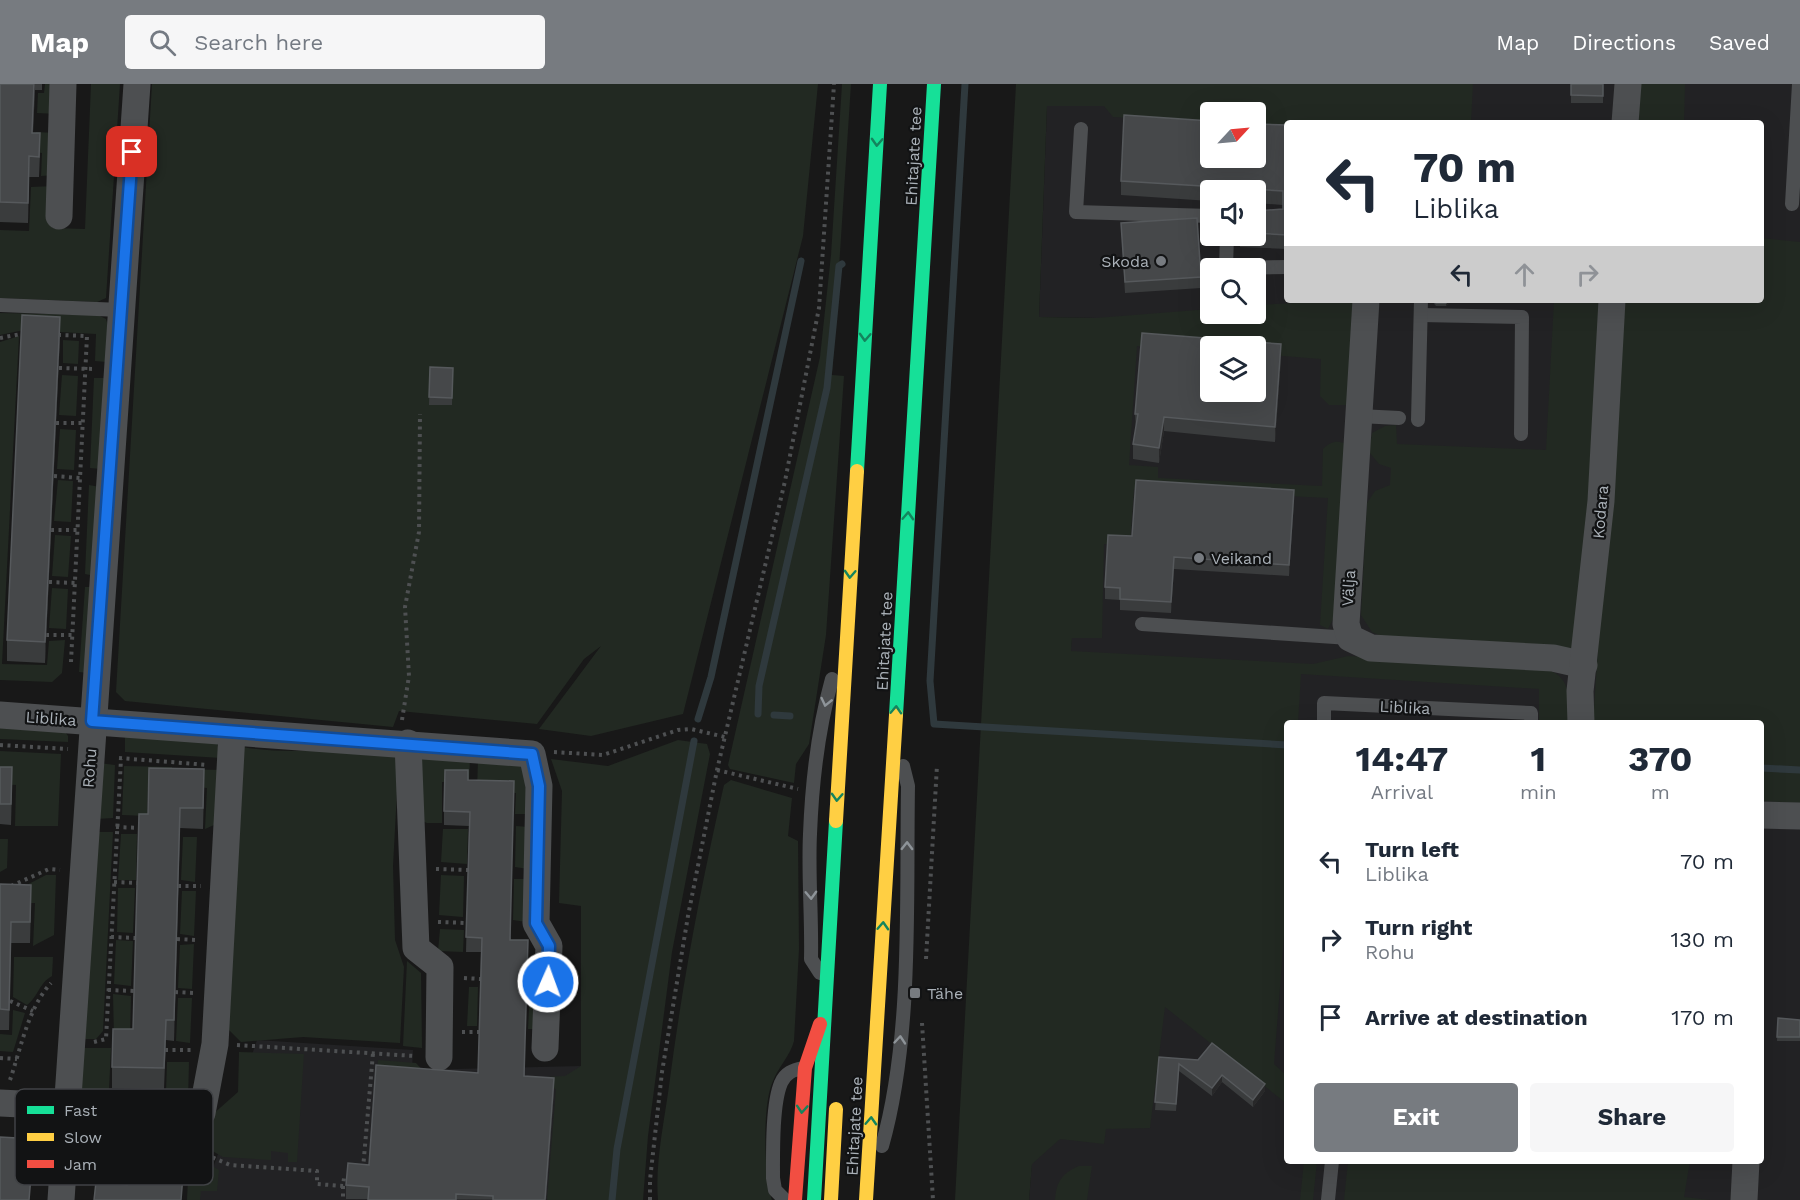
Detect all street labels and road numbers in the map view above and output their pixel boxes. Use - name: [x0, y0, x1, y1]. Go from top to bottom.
- street label: Ehitajate tee: [901, 106, 926, 206]
- street label: Kodara: [1589, 484, 1612, 540]
- street label: Välja: [1338, 569, 1359, 607]
- street label: Ehitajate tee: [872, 591, 897, 691]
- street label: Liblika: [1379, 697, 1431, 718]
- street label: Liblika: [25, 707, 77, 730]
- street label: Rohu: [79, 748, 100, 789]
- street label: Ehitajate tee: [842, 1076, 867, 1176]

